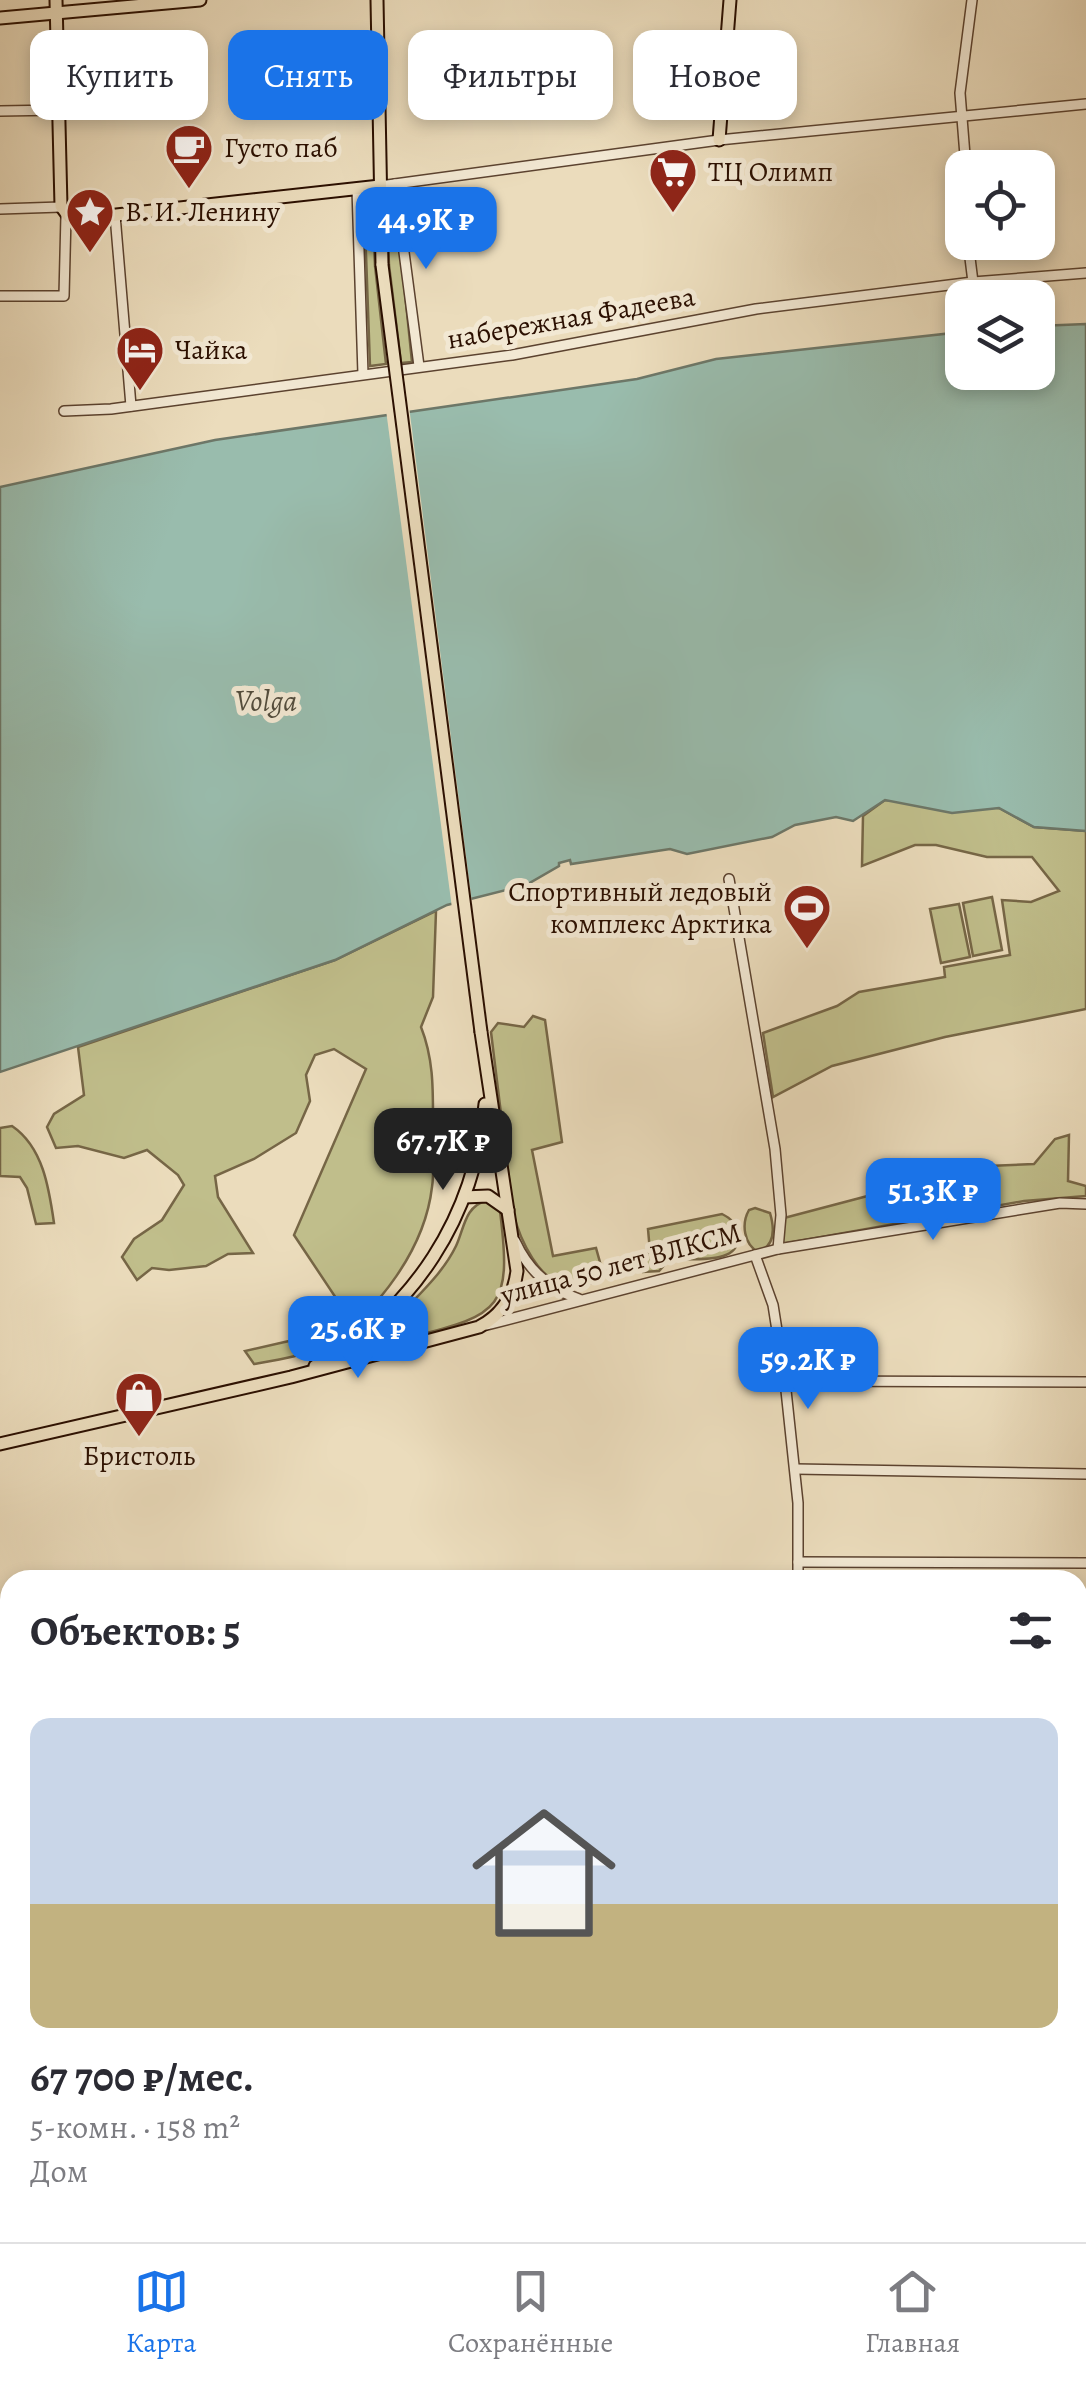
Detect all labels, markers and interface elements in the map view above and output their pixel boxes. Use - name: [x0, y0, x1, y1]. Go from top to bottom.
- chip: Купить: [30, 30, 208, 120]
- chip: Снять: [228, 30, 388, 120]
- chip: Фильтры: [408, 30, 613, 120]
- chip: Новое: [633, 30, 797, 120]
- cafe icon: Густо паб: [163, 122, 215, 190]
- place label: Густо паб: [224, 129, 338, 167]
- supermarket icon: ТЦ Олимп: [647, 146, 699, 214]
- map controls: [945, 150, 1055, 390]
- button: locate: [945, 150, 1055, 260]
- place label: ТЦ Олимп: [708, 153, 833, 191]
- place icon: В. И. Ленину: [64, 186, 116, 254]
- pin: 44.9K ₽: [334, 187, 518, 272]
- place label: В. И. Ленину: [125, 193, 280, 231]
- text: 44.9K ₽: [378, 197, 474, 241]
- street label: набережная Фадеева: [444, 277, 698, 359]
- button: layers: [945, 280, 1055, 390]
- hotel icon: Чайка: [114, 324, 166, 392]
- place label: Чайка: [175, 331, 247, 369]
- water label: Volga: [235, 681, 297, 721]
- place label: Спортивный ледовый комплекс Арктика: [508, 873, 772, 943]
- sports icon: Спортивный ледовый комплекс Арктика: [781, 882, 833, 950]
- pin: 67.7K ₽: [351, 1108, 535, 1193]
- text: 67.7K ₽: [396, 1118, 490, 1162]
- pin: 51.3K ₽: [841, 1158, 1025, 1243]
- text: 51.3K ₽: [888, 1168, 978, 1212]
- street label: улица 50 лет ВЛКСМ: [495, 1214, 746, 1315]
- pin: 25.6K ₽: [266, 1296, 450, 1381]
- text: 25.6K ₽: [310, 1306, 406, 1350]
- pin: 59.2K ₽: [716, 1327, 900, 1412]
- text: 59.2K ₽: [760, 1337, 856, 1381]
- shop icon: Бристоль: [113, 1370, 165, 1438]
- place label: Бристоль: [83, 1437, 195, 1475]
- text: Объектов: 5: [30, 1602, 241, 1659]
- icon: filters: [1003, 1603, 1058, 1658]
- icon: home: [454, 1783, 634, 1963]
- text: 67 700 ₽/мес.: [30, 2048, 254, 2105]
- text: 5-комн. · 158 m²: [30, 2105, 240, 2149]
- text: Дом: [30, 2149, 88, 2193]
- tab: Карта: [126, 2264, 196, 2362]
- tab: Сохранённые: [448, 2264, 613, 2362]
- tab: Главная: [865, 2264, 960, 2362]

